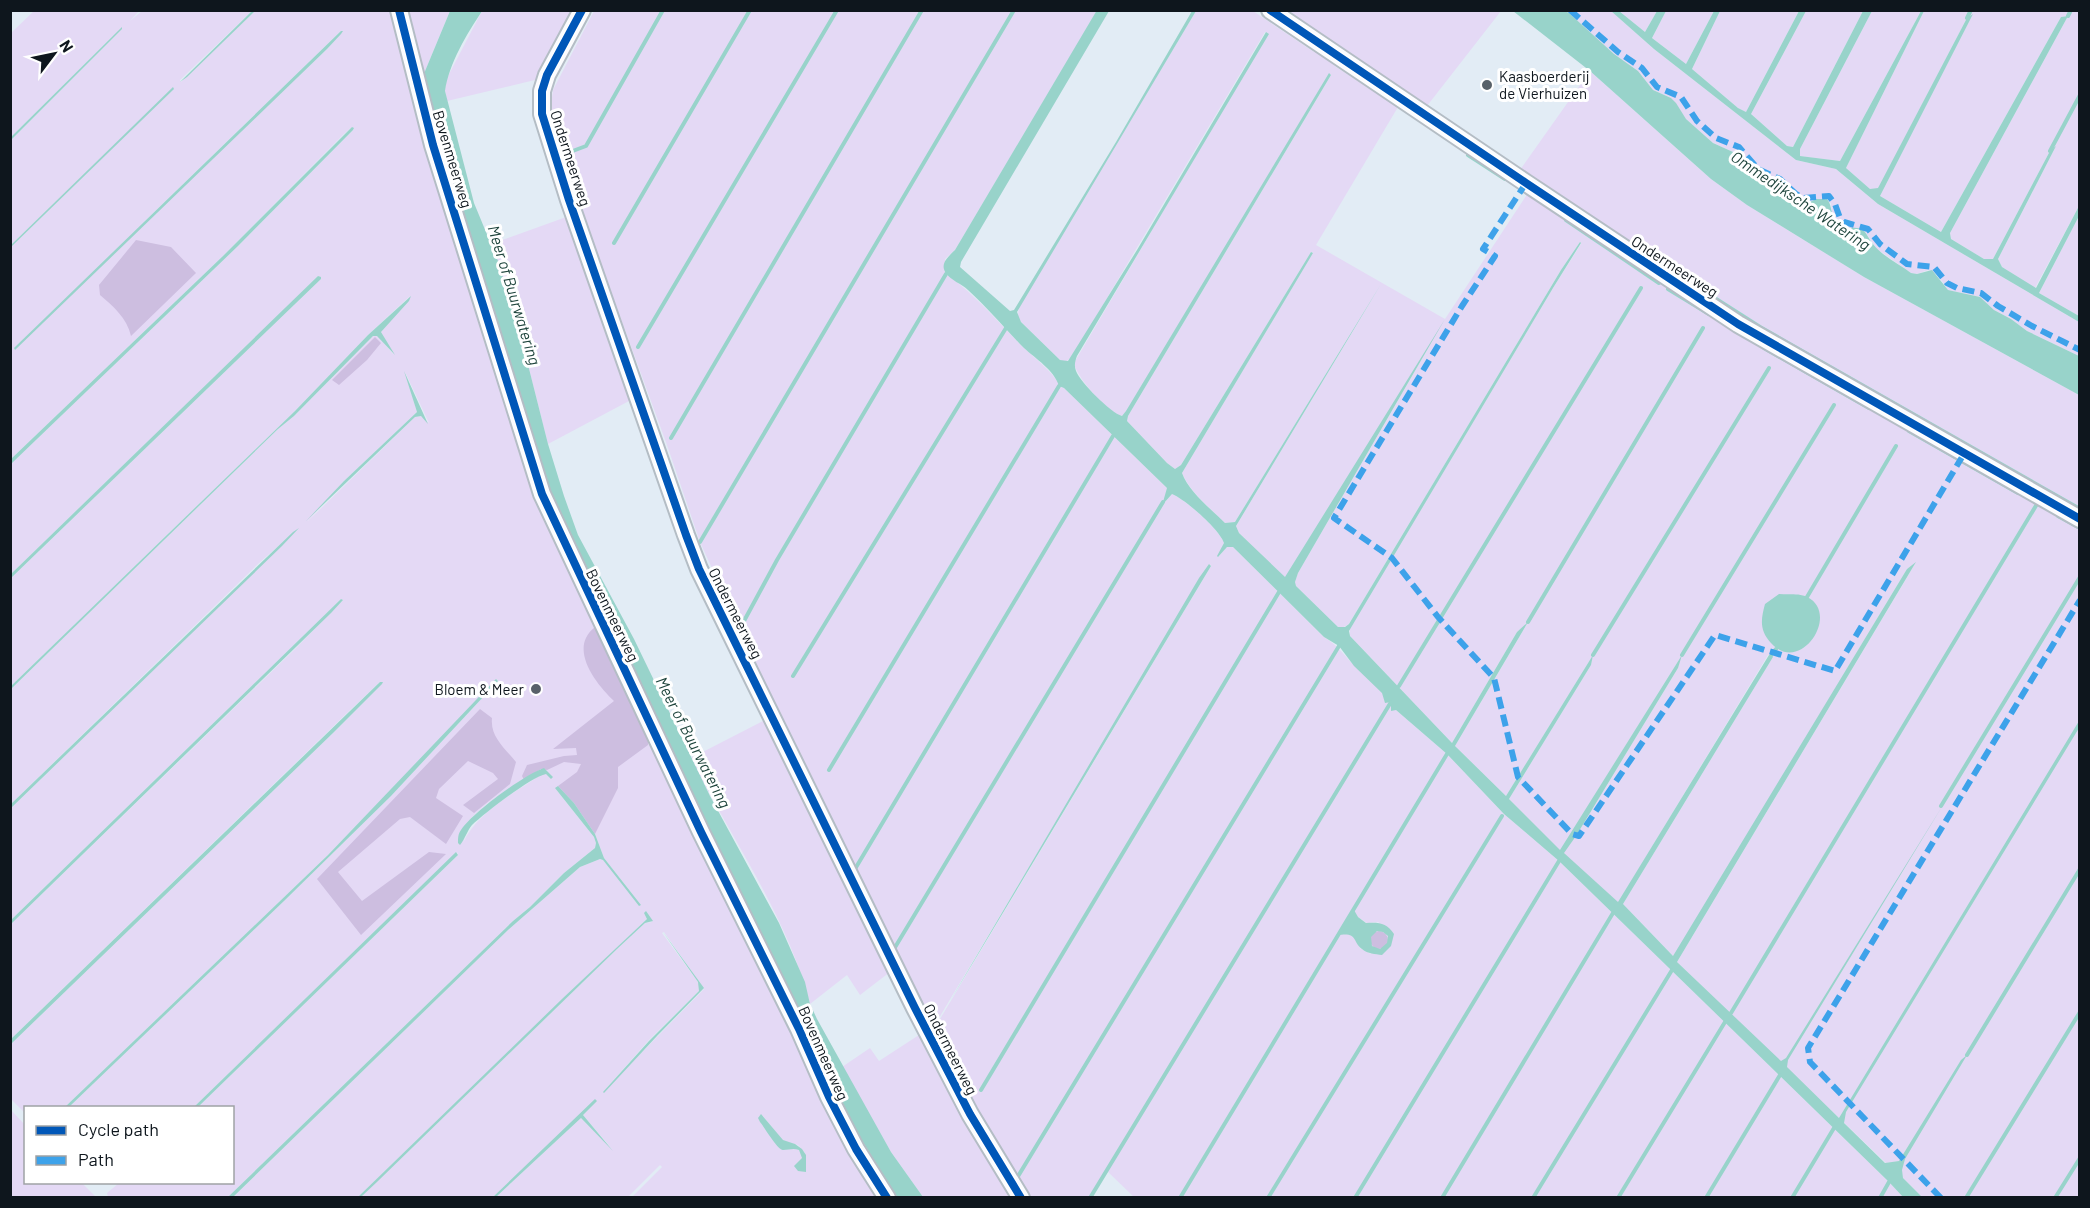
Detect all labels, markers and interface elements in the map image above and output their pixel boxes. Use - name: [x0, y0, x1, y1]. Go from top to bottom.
- north arrow: [24, 24, 84, 84]
- text: N: [56, 36, 78, 55]
- place label: Kaasboerderij de Vierhuizen: [1499, 67, 1590, 102]
- marker: Kaasboerderij de Vierhuizen: [1480, 78, 1494, 92]
- street label: Bovenmeerweg: [430, 108, 476, 210]
- street label: Ondermeerweg: [547, 108, 595, 208]
- water label: Ommedijksche Watering: [1728, 146, 1874, 254]
- water label: Meer of Buurwatering: [485, 223, 545, 367]
- street label: Ondermeerweg: [1628, 231, 1722, 301]
- street label: Ondermeerweg: [705, 564, 767, 662]
- street label: Bovenmeerweg: [583, 566, 643, 664]
- water label: Meer of Buurwatering: [653, 673, 735, 811]
- place label: Bloem & Meer: [435, 680, 525, 698]
- marker: Bloem & Meer: [529, 682, 543, 696]
- street label: Ondermeerweg: [920, 1000, 982, 1098]
- street label: Bovenmeerweg: [795, 1003, 853, 1103]
- legend: [24, 1106, 234, 1184]
- text: Cycle path: [78, 1118, 159, 1140]
- text: Path: [78, 1148, 114, 1170]

